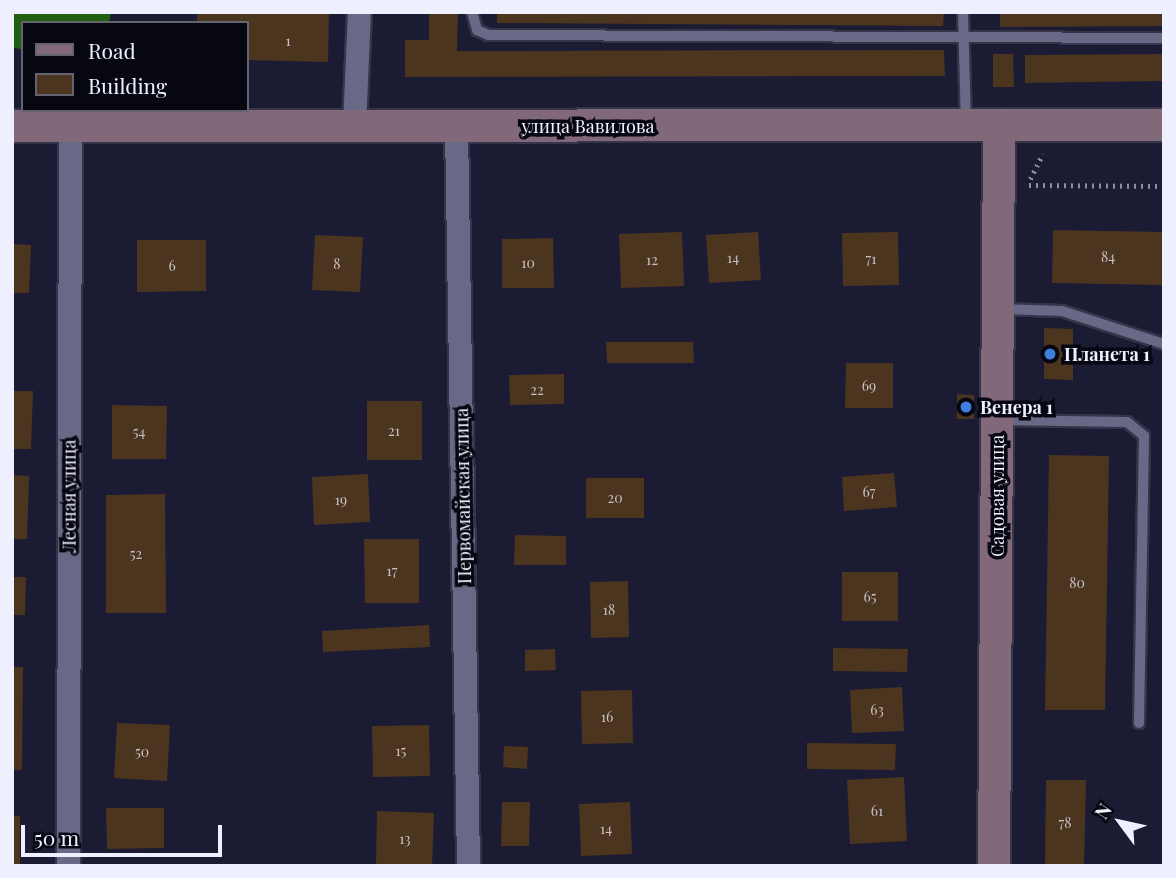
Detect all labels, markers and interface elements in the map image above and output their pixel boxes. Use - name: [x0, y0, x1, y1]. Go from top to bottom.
- legend: [21, 21, 248, 112]
- house number: 1: [285, 33, 291, 49]
- text: Road: [88, 36, 136, 64]
- text: Building: [88, 71, 167, 99]
- street label: улица Вавилова: [521, 115, 655, 137]
- house number: 84: [1101, 249, 1115, 265]
- house number: 14: [727, 250, 739, 266]
- house number: 71: [866, 251, 876, 267]
- house number: 12: [646, 252, 658, 268]
- house number: 10: [521, 255, 535, 271]
- house number: 8: [333, 256, 341, 272]
- house number: 6: [168, 258, 176, 274]
- place label: Планета 1: [1064, 343, 1150, 365]
- marker: Планета 1: [1042, 346, 1058, 362]
- house number: 69: [862, 378, 876, 394]
- house number: 22: [530, 382, 544, 398]
- place label: Венера 1: [980, 396, 1053, 418]
- marker: Венера 1: [958, 399, 974, 415]
- street label: Первомайская улица: [451, 408, 475, 584]
- house number: 21: [388, 423, 400, 439]
- house number: 54: [133, 424, 145, 440]
- street label: Садовая улица: [986, 435, 1008, 557]
- street label: Лесная улица: [58, 440, 80, 552]
- house number: 67: [863, 484, 875, 500]
- house number: 20: [607, 490, 623, 506]
- house number: 19: [335, 492, 347, 508]
- house number: 52: [130, 546, 142, 562]
- house number: 17: [387, 563, 397, 579]
- house number: 80: [1069, 575, 1085, 591]
- house number: 65: [863, 589, 877, 605]
- house number: 18: [603, 602, 615, 618]
- house number: 63: [870, 702, 884, 718]
- house number: 16: [601, 709, 613, 725]
- house number: 15: [396, 743, 406, 759]
- house number: 50: [135, 744, 149, 760]
- north arrow: [1085, 787, 1155, 857]
- text: N: [1088, 798, 1117, 823]
- house number: 61: [871, 803, 883, 819]
- scale bar: [24, 812, 226, 856]
- house number: 78: [1059, 815, 1071, 831]
- house number: 14: [600, 821, 612, 837]
- text: 50 m: [34, 823, 79, 851]
- house number: 13: [399, 831, 411, 847]

